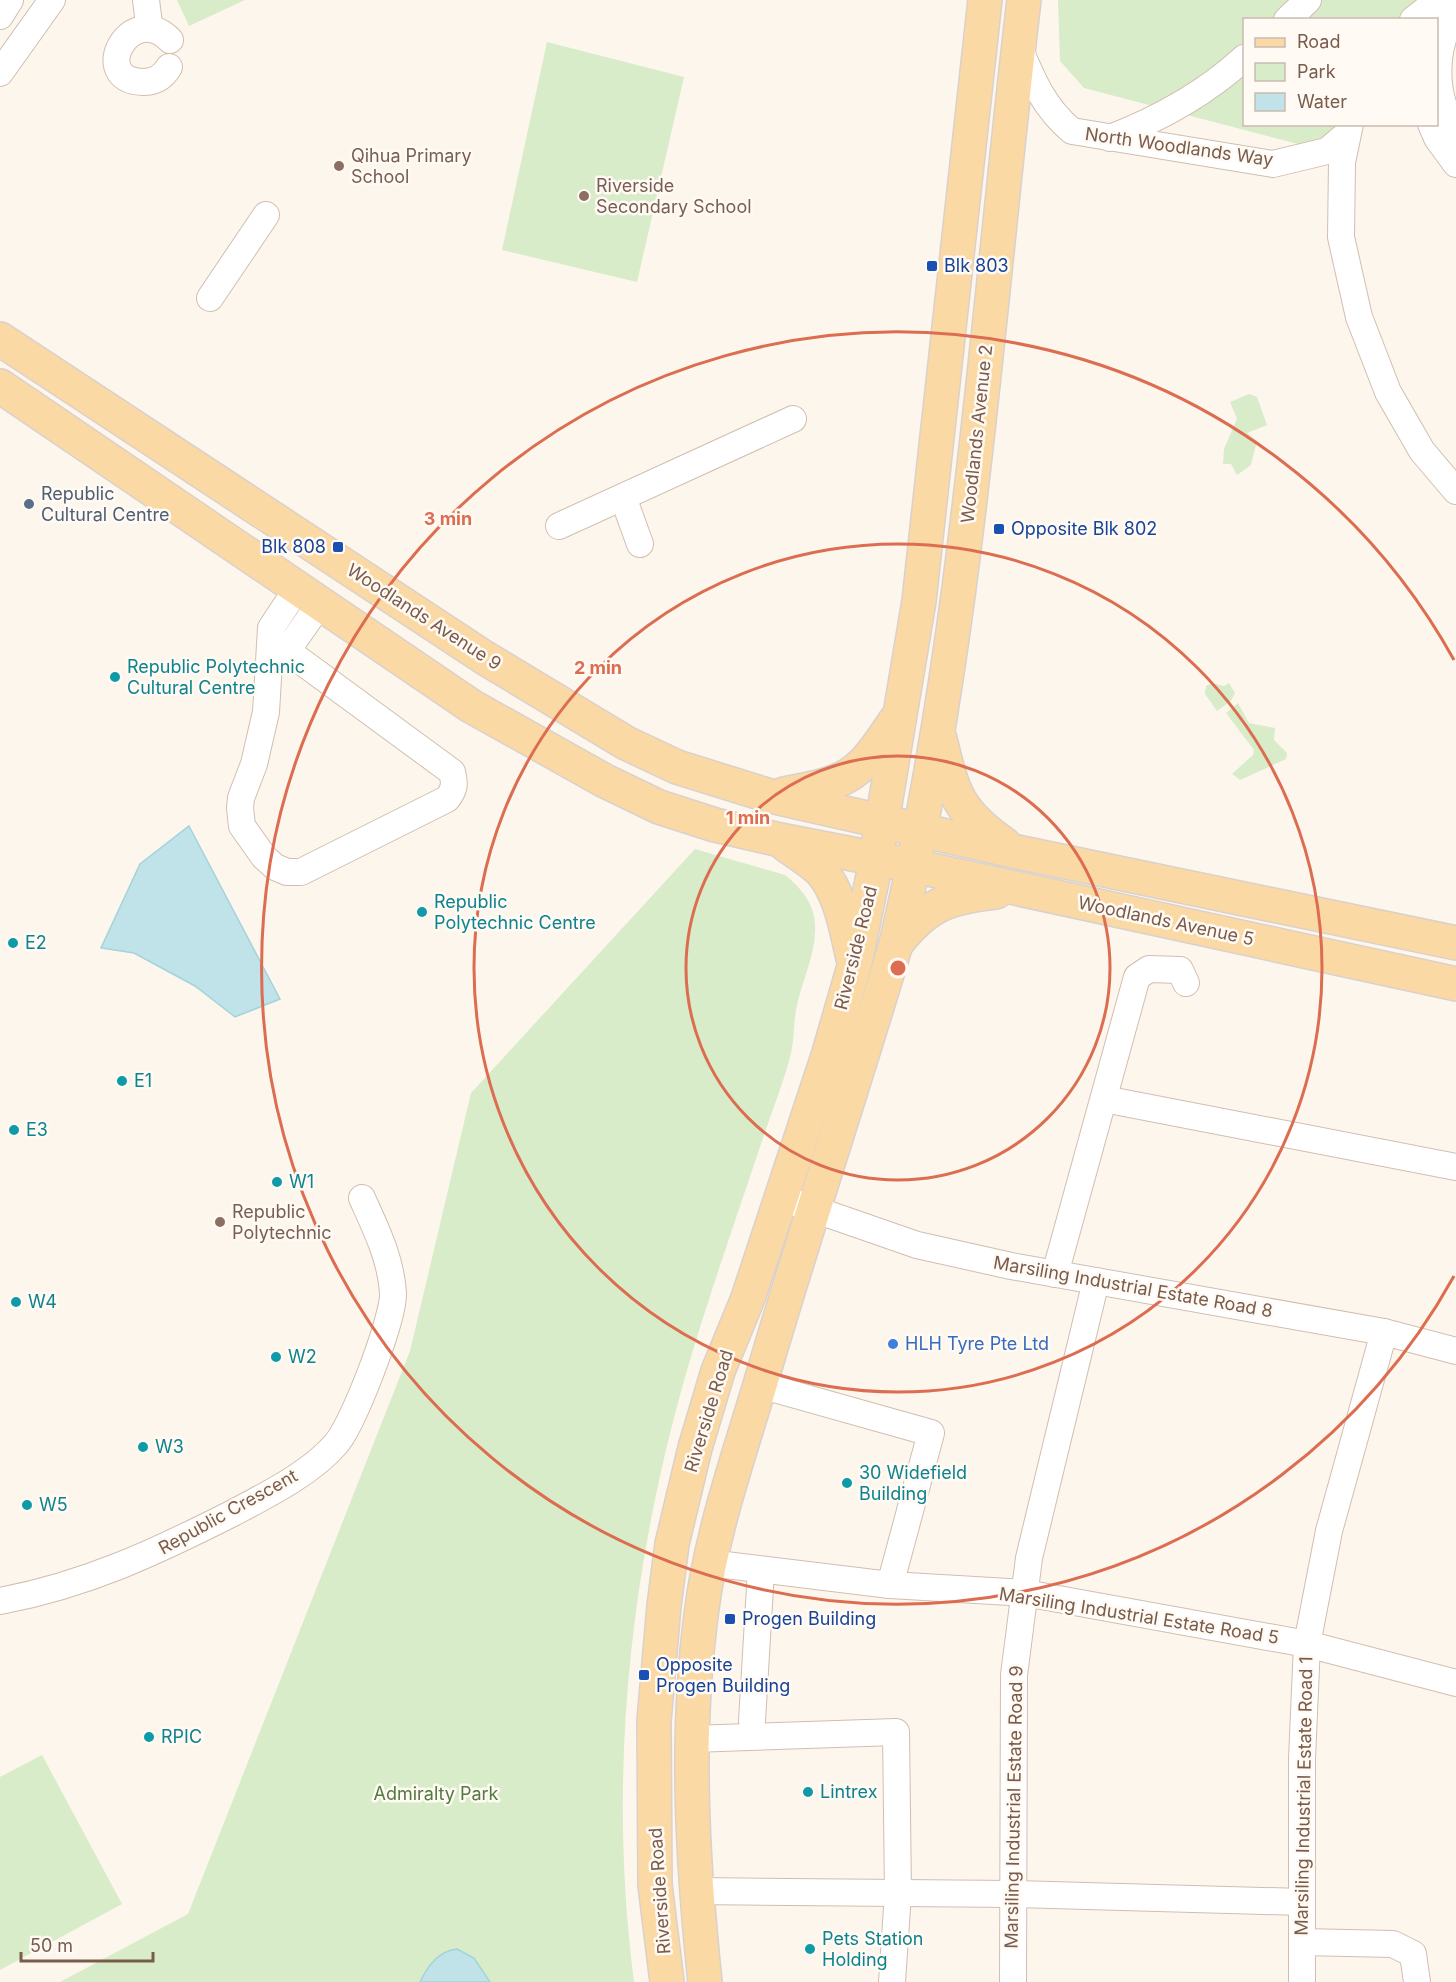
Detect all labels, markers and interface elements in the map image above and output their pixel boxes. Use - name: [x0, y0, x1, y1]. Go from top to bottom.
- legend: [1243, 18, 1438, 126]
- text: Road: [1297, 31, 1340, 52]
- text: Park: [1297, 61, 1336, 82]
- text: Water: [1297, 91, 1347, 112]
- street label: North Woodlands Way: [1084, 123, 1275, 170]
- place label: Qihua Primary School: [351, 145, 472, 187]
- marker: Qihua Primary School: [332, 159, 346, 173]
- place label: Riverside Secondary School: [596, 175, 752, 217]
- marker: Riverside Secondary School: [577, 189, 591, 203]
- place label: Blk 803: [944, 255, 1009, 276]
- marker: Blk 803: [925, 259, 939, 273]
- street label: Woodlands Avenue 2: [957, 344, 996, 524]
- place label: Republic Cultural Centre: [41, 483, 169, 525]
- marker: Republic Cultural Centre: [22, 497, 36, 511]
- text: 3 min: [424, 508, 472, 529]
- place label: Opposite Blk 802: [1011, 518, 1157, 539]
- marker: Opposite Blk 802: [992, 522, 1006, 536]
- place label: Blk 808: [261, 536, 326, 557]
- marker: Blk 808: [331, 540, 345, 554]
- street label: Woodlands Avenue 9: [343, 559, 505, 674]
- place label: Republic Polytechnic Cultural Centre: [127, 656, 305, 698]
- text: 2 min: [574, 657, 622, 678]
- marker: Republic Polytechnic Cultural Centre: [108, 670, 122, 684]
- text: 1 min: [726, 807, 770, 828]
- street label: Riverside Road: [830, 884, 881, 1012]
- place label: Republic Polytechnic Centre: [434, 891, 596, 933]
- street label: Woodlands Avenue 5: [1076, 892, 1256, 949]
- marker: Republic Polytechnic Centre: [415, 905, 429, 919]
- place label: E2: [25, 932, 47, 953]
- marker: E2: [6, 936, 20, 950]
- centre of rings: [888, 958, 908, 978]
- place label: E1: [134, 1070, 152, 1091]
- marker: E1: [115, 1074, 129, 1088]
- place label: E3: [26, 1119, 48, 1140]
- marker: E3: [7, 1123, 21, 1137]
- place label: W1: [289, 1171, 314, 1192]
- marker: W1: [270, 1175, 284, 1189]
- place label: Republic Polytechnic: [232, 1201, 331, 1243]
- marker: Republic Polytechnic: [213, 1215, 227, 1229]
- street label: Marsiling Industrial Estate Road 8: [992, 1252, 1274, 1321]
- place label: W4: [28, 1291, 57, 1312]
- marker: W4: [9, 1295, 23, 1309]
- place label: HLH Tyre Pte Ltd: [905, 1333, 1049, 1354]
- marker: HLH Tyre Pte Ltd: [886, 1337, 900, 1351]
- place label: W2: [288, 1346, 317, 1367]
- street label: Riverside Road: [680, 1347, 737, 1475]
- marker: W2: [269, 1350, 283, 1364]
- place label: W3: [155, 1436, 184, 1457]
- marker: W3: [136, 1440, 150, 1454]
- place label: 30 Widefield Building: [859, 1462, 967, 1504]
- street label: Republic Crescent: [155, 1465, 301, 1558]
- marker: 30 Widefield Building: [840, 1476, 854, 1490]
- place label: W5: [39, 1494, 68, 1515]
- marker: W5: [20, 1498, 34, 1512]
- street label: Marsiling Industrial Estate Road 5: [998, 1583, 1280, 1648]
- place label: Progen Building: [742, 1608, 876, 1629]
- marker: Progen Building: [723, 1612, 737, 1626]
- place label: Opposite Progen Building: [656, 1654, 790, 1696]
- street label: Marsiling Industrial Estate Road 1: [1291, 1656, 1316, 1936]
- street label: Marsiling Industrial Estate Road 9: [1001, 1665, 1026, 1949]
- marker: Opposite Progen Building: [637, 1668, 651, 1682]
- place label: RPIC: [161, 1726, 202, 1747]
- marker: RPIC: [142, 1730, 156, 1744]
- place label: Lintrex: [820, 1781, 878, 1802]
- park label: Admiralty Park: [373, 1783, 499, 1804]
- marker: Lintrex: [801, 1785, 815, 1799]
- street label: Riverside Road: [645, 1827, 674, 1955]
- scale bar: [21, 1925, 153, 1963]
- place label: Pets Station Holding: [822, 1928, 923, 1970]
- text: 50 m: [30, 1935, 73, 1956]
- marker: Pets Station Holding: [803, 1942, 817, 1956]

